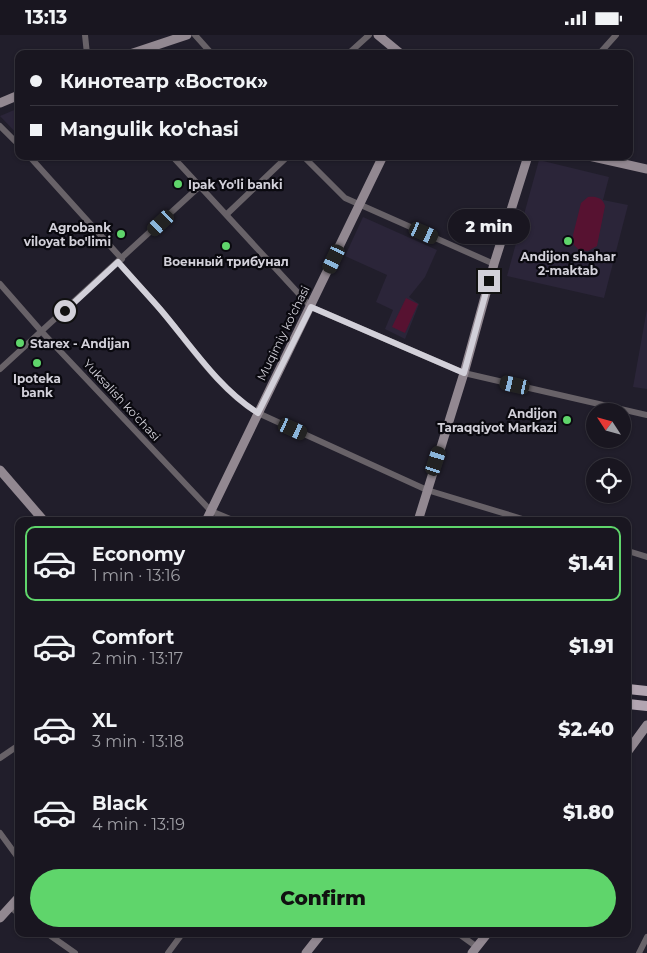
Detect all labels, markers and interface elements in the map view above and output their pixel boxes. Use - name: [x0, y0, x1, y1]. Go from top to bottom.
- text: 13:13: [25, 6, 67, 29]
- text: Кинотеатр «Восток»: [60, 70, 268, 93]
- text: Mangulik ko'chasi: [60, 118, 239, 141]
- place label: Ipak Yo'li banki: [188, 177, 283, 192]
- marker: Ipak Yo'li banki: [172, 178, 184, 190]
- car: [144, 207, 177, 239]
- callout: 2 min: [448, 209, 530, 243]
- text: 2 min: [465, 217, 513, 236]
- place label: Agrobank viloyat bo'limi: [23, 220, 111, 249]
- car: [407, 220, 440, 246]
- marker: Agrobank viloyat bo'limi: [115, 228, 127, 240]
- marker: Andijon shahar 2-maktab: [562, 235, 574, 247]
- marker: Военный трибунал: [220, 240, 232, 252]
- car: [320, 242, 347, 276]
- place label: Andijon shahar 2-maktab: [519, 249, 616, 278]
- place label: Военный трибунал: [163, 254, 289, 269]
- route end: [478, 270, 500, 292]
- street label: Muqimiy ko'chasi: [253, 283, 313, 383]
- route start: [54, 300, 76, 322]
- place label: Starex - Andijan: [30, 336, 130, 351]
- marker: Starex - Andijan: [14, 337, 26, 349]
- street label: Yuksalish ko'chasi: [80, 356, 164, 444]
- marker: Ipoteka bank: [31, 357, 43, 369]
- place label: Ipoteka bank: [13, 371, 61, 400]
- car: [498, 374, 531, 396]
- north arrow: [586, 403, 631, 447]
- map controls: [586, 403, 631, 503]
- place label: Andijon Taraqqiyot Markazi: [437, 406, 557, 435]
- marker: Andijon Taraqqiyot Markazi: [561, 414, 573, 426]
- car: [276, 416, 309, 442]
- car: [424, 444, 447, 478]
- button: locate: [586, 458, 631, 503]
- icon: car: [32, 541, 77, 586]
- text: Economy: [92, 543, 185, 566]
- text: $1.41: [568, 552, 614, 575]
- text: 1 min · 13:16: [92, 566, 180, 585]
- icon: car: [32, 624, 77, 669]
- text: Comfort: [92, 626, 174, 649]
- text: $1.91: [569, 635, 614, 658]
- text: 2 min · 13:17: [92, 649, 183, 668]
- icon: car: [32, 707, 77, 752]
- text: XL: [92, 709, 117, 732]
- text: $2.40: [558, 718, 614, 741]
- text: 3 min · 13:18: [92, 732, 184, 751]
- icon: car: [32, 790, 77, 835]
- text: Black: [92, 792, 148, 815]
- text: $1.80: [563, 801, 614, 824]
- text: 4 min · 13:19: [92, 815, 185, 834]
- button: Confirm: [30, 869, 616, 927]

